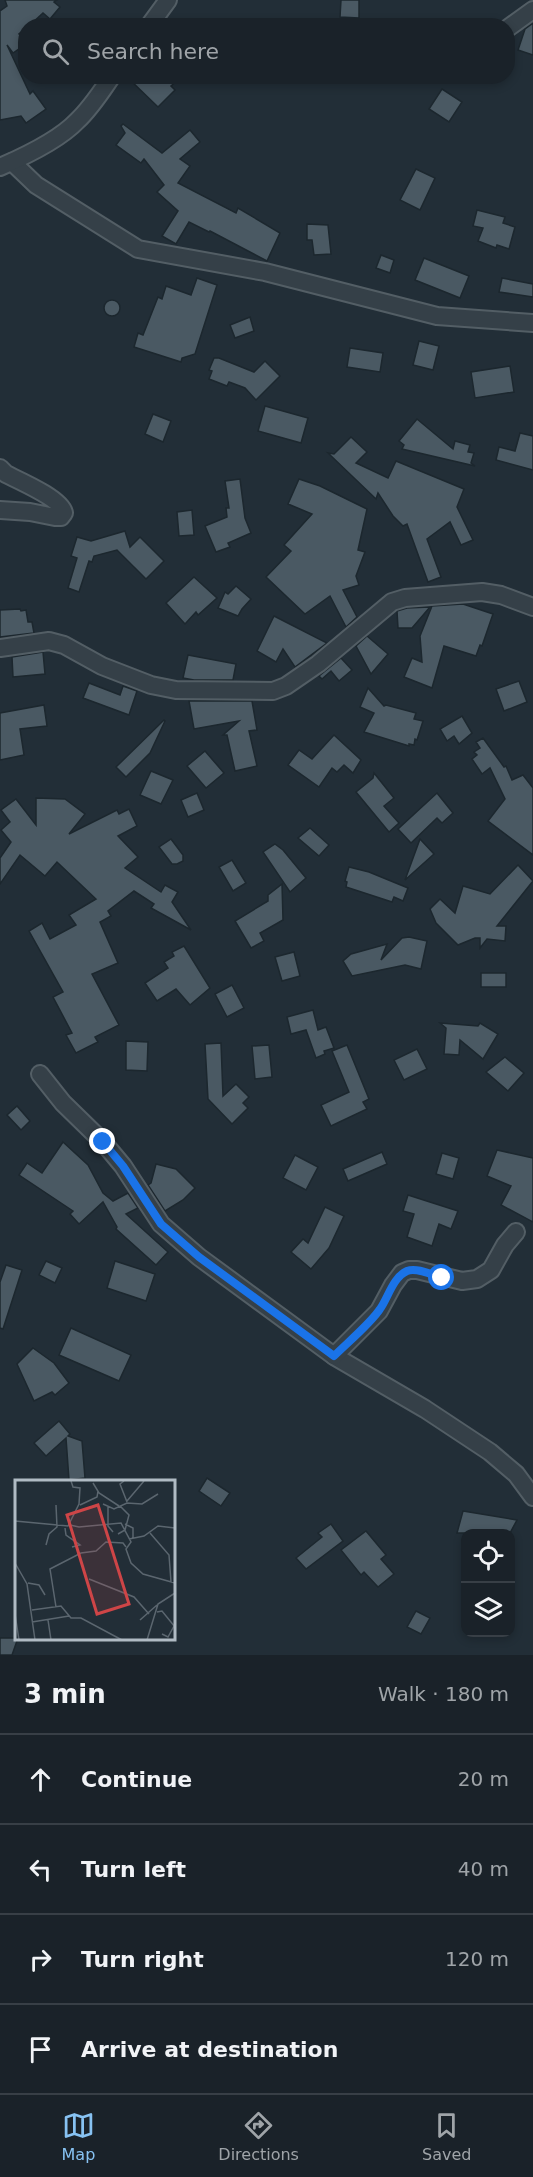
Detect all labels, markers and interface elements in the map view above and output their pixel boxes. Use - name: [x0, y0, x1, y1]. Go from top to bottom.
- search box: [18, 18, 515, 84]
- icon: search: [39, 35, 72, 68]
- text: Search here: [87, 39, 219, 64]
- route end: [89, 1128, 115, 1154]
- route start: [428, 1264, 454, 1290]
- inset map: [15, 1480, 176, 1640]
- map controls: [461, 1529, 515, 1637]
- button: locate: [461, 1529, 515, 1583]
- button: layers: [461, 1583, 515, 1637]
- text: 3 min: [24, 1679, 106, 1709]
- text: Walk · 180 m: [378, 1682, 509, 1706]
- icon: ahead: [24, 1763, 57, 1796]
- text: Continue: [81, 1767, 192, 1792]
- text: 20 m: [458, 1767, 509, 1791]
- icon: left: [24, 1853, 57, 1886]
- text: Turn left: [81, 1857, 186, 1882]
- text: 40 m: [458, 1857, 509, 1881]
- icon: right: [24, 1943, 57, 1976]
- text: Turn right: [81, 1947, 204, 1972]
- text: 120 m: [445, 1947, 509, 1971]
- icon: arrive: [24, 2033, 57, 2066]
- text: Arrive at destination: [81, 2037, 338, 2062]
- tab: Map: [62, 2109, 95, 2164]
- tab: Directions: [218, 2109, 299, 2164]
- tab: Saved: [422, 2109, 471, 2164]

